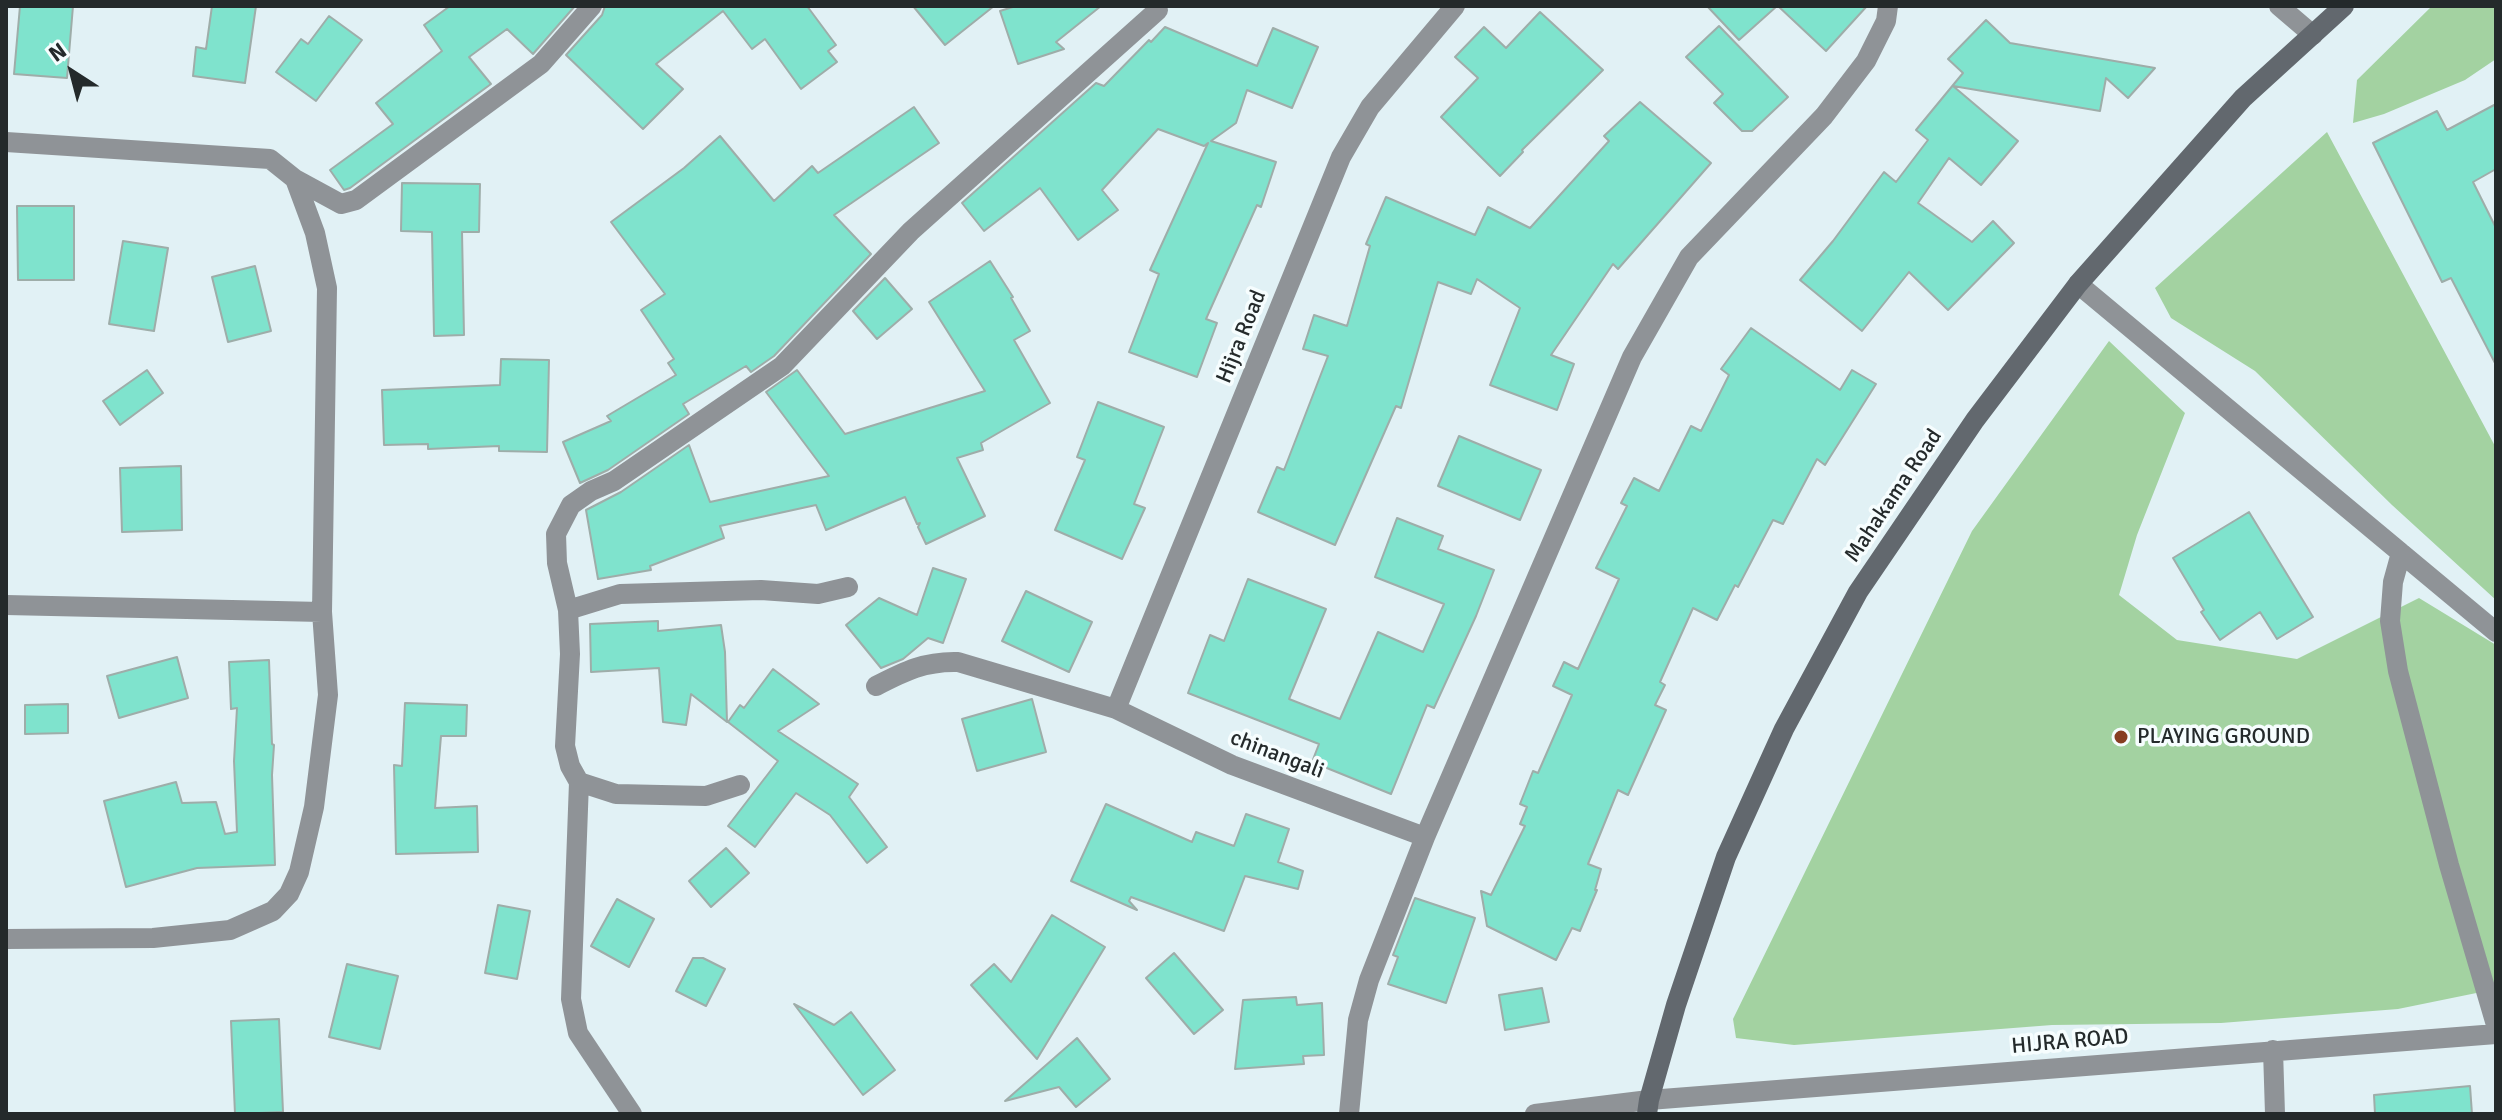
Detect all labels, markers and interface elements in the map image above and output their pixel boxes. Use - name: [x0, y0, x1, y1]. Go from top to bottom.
- north arrow: [32, 32, 112, 112]
- text: N: [43, 37, 72, 68]
- street label: Hijra Road: [1211, 287, 1273, 387]
- street label: Mahakama Road: [1840, 424, 1948, 568]
- place label: PLAYING GROUND: [2137, 724, 2310, 750]
- street label: chinangali: [1226, 725, 1328, 785]
- marker: PLAYING GROUND: [2112, 728, 2130, 746]
- street label: HIJRA ROAD: [2010, 1024, 2130, 1060]

